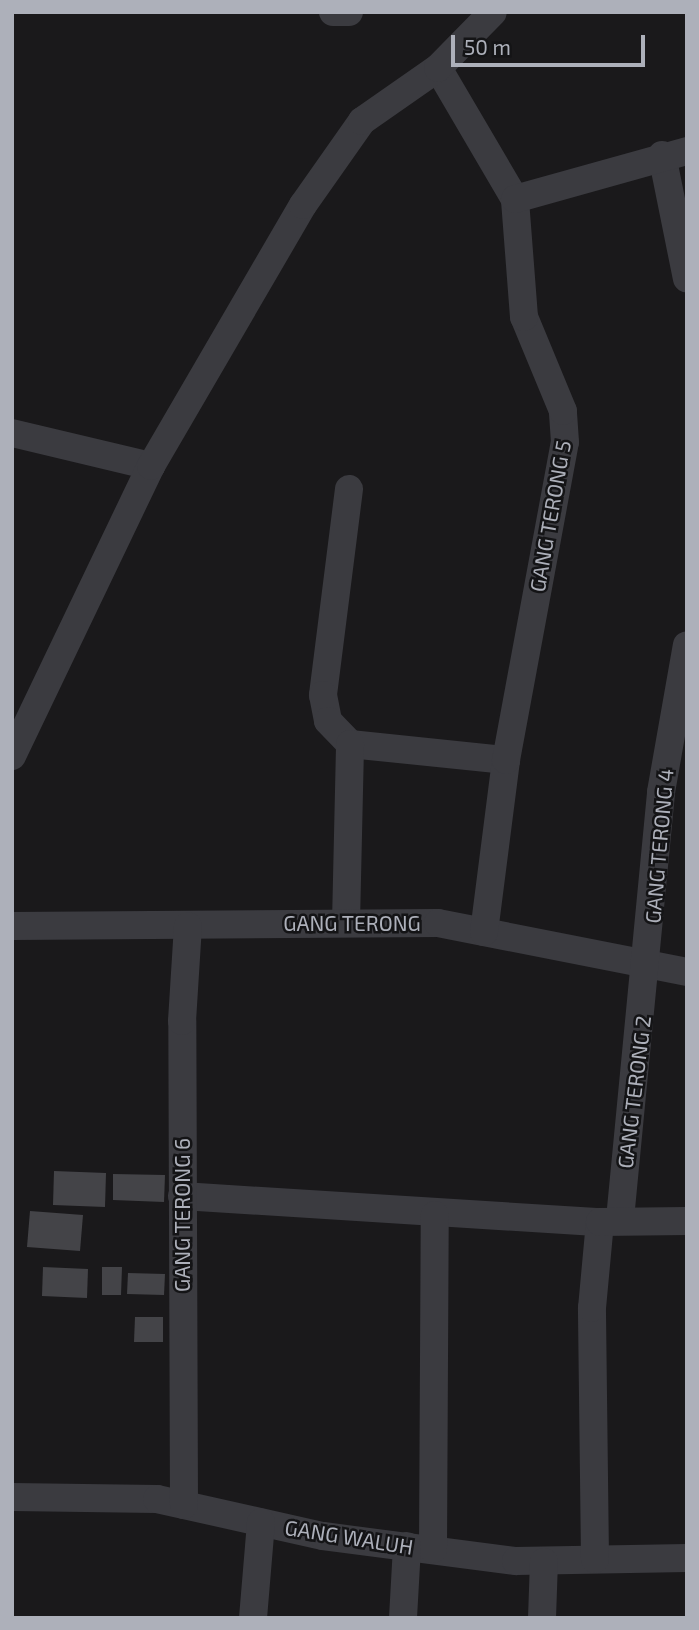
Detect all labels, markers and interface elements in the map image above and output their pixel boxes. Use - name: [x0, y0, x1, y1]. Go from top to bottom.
- scale bar: [454, 21, 648, 65]
- text: 50 m: [464, 34, 511, 59]
- street label: GANG TERONG 5: [524, 438, 576, 594]
- street label: GANG TERONG 4: [640, 767, 678, 925]
- street label: GANG TERONG: [283, 910, 421, 936]
- street label: GANG TERONG 2: [612, 1014, 656, 1170]
- street label: GANG TERONG 6: [169, 1138, 195, 1292]
- street label: GANG WALUH: [283, 1514, 415, 1560]

